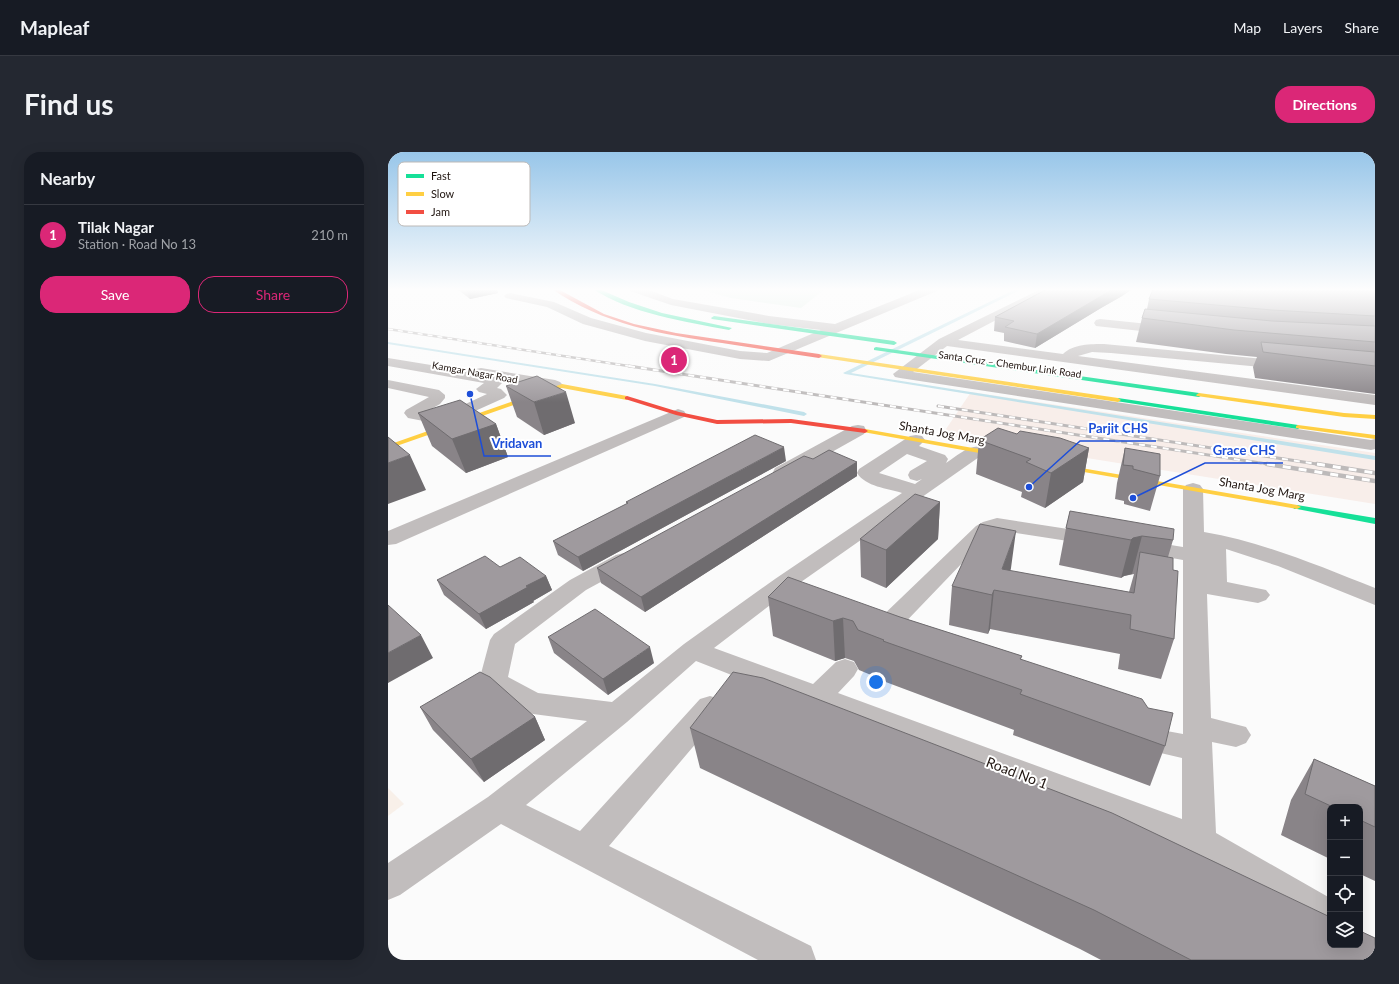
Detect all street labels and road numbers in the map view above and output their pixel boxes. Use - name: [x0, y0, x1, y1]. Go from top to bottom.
- street label: Santa Cruz – Chembur Link Road: [938, 348, 1082, 380]
- street label: Kamgar Nagar Road: [431, 359, 519, 385]
- street label: Shanta Jog Marg: [898, 418, 986, 447]
- street label: Shanta Jog Marg: [1218, 474, 1306, 503]
- street label: Road No 1: [984, 753, 1050, 792]

